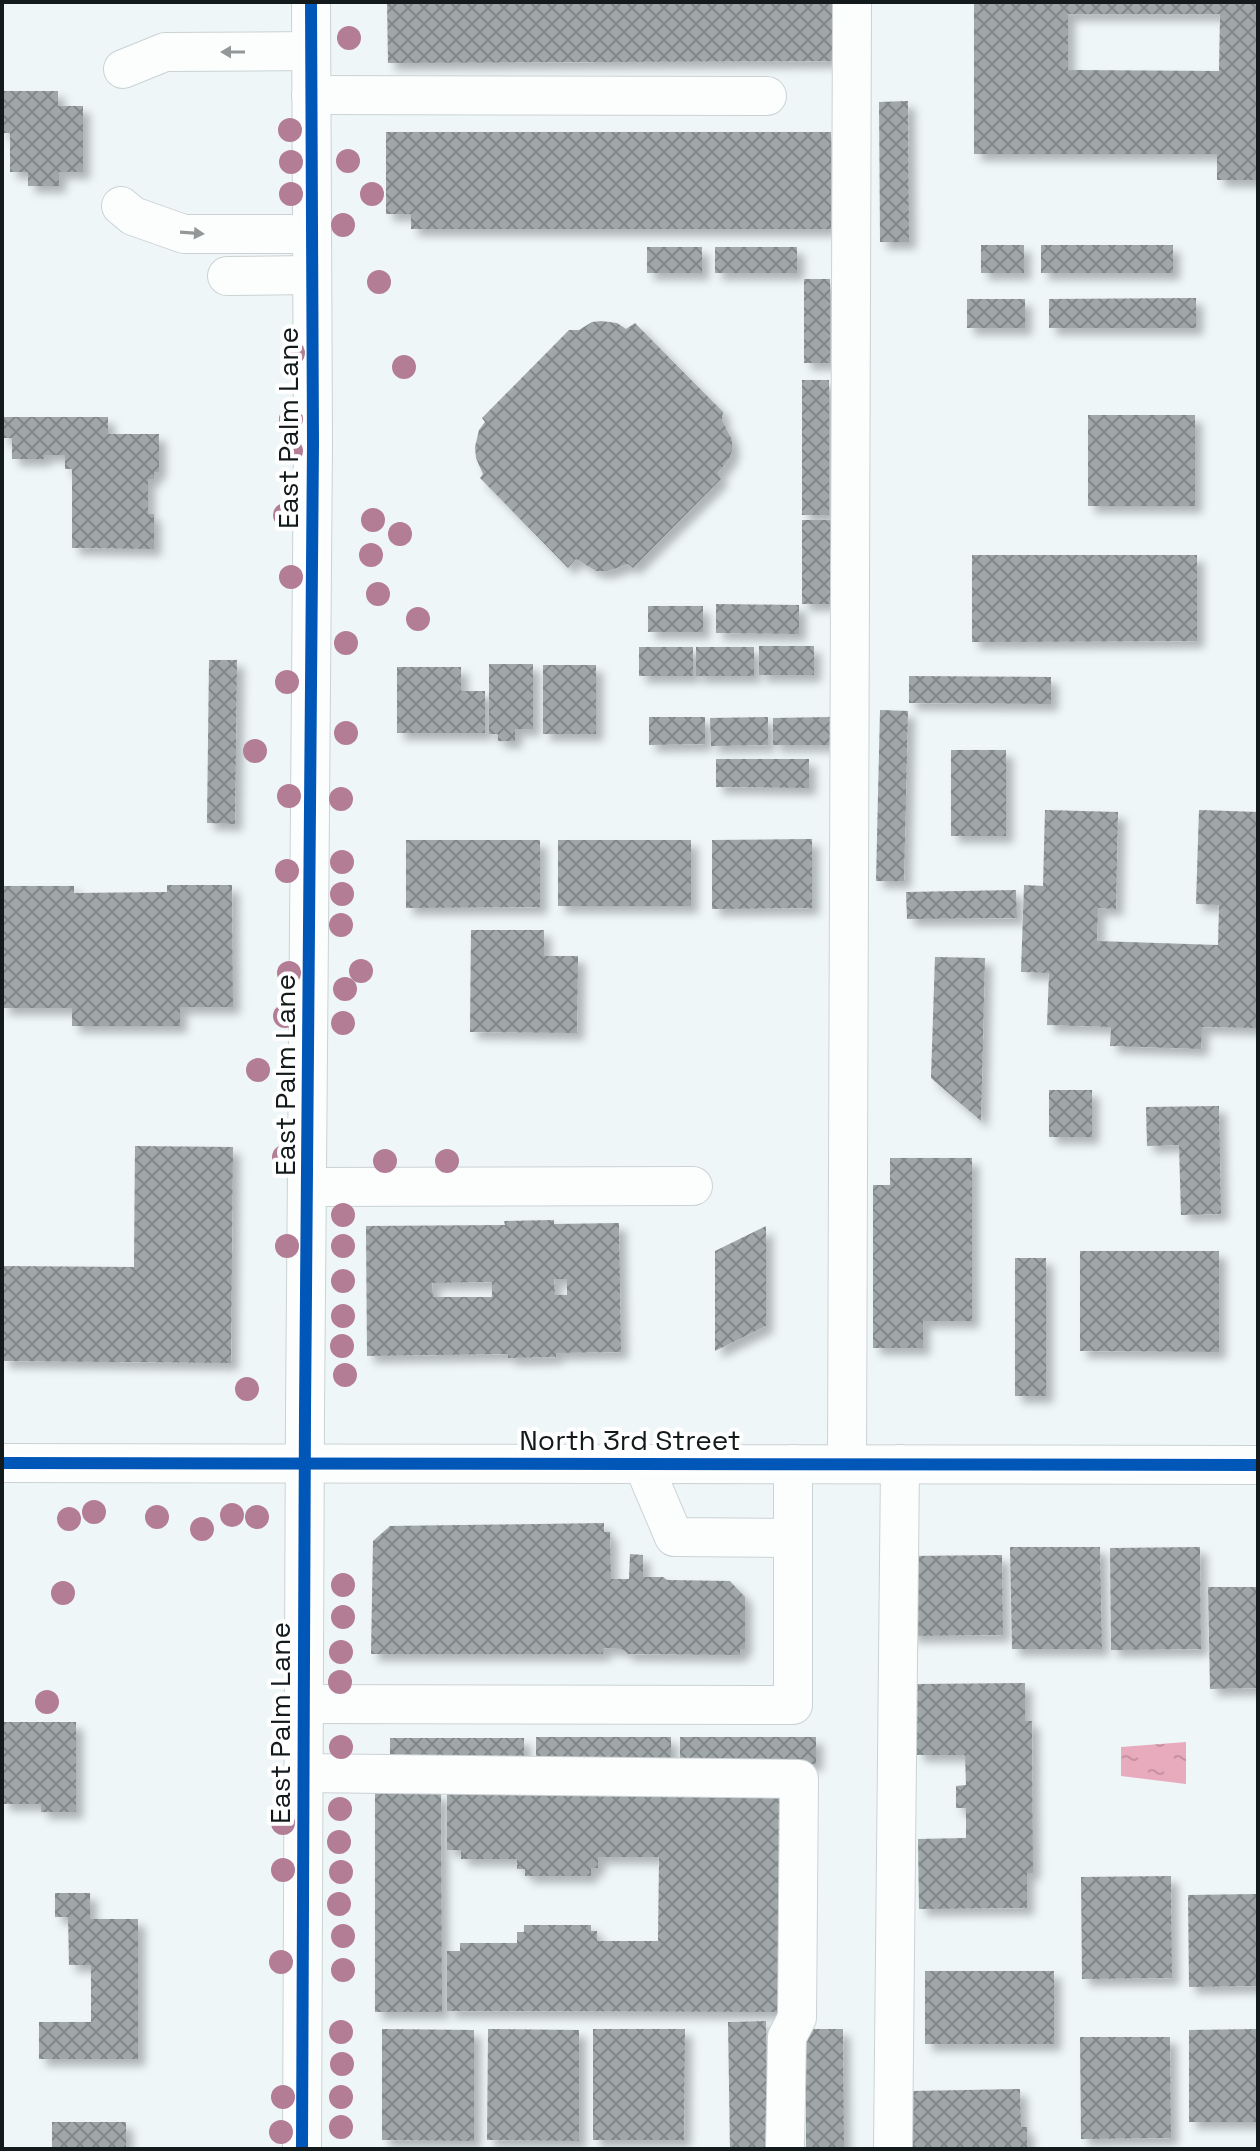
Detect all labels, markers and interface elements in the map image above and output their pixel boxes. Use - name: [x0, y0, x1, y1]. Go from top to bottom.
- one-way arrow: [220, 46, 245, 58]
- one-way arrow: [180, 227, 205, 240]
- street label: East Palm Lane: [270, 327, 306, 529]
- street label: East Palm Lane: [267, 974, 303, 1176]
- street label: North 3rd Street: [519, 1422, 741, 1458]
- street label: East Palm Lane: [262, 1622, 298, 1824]

